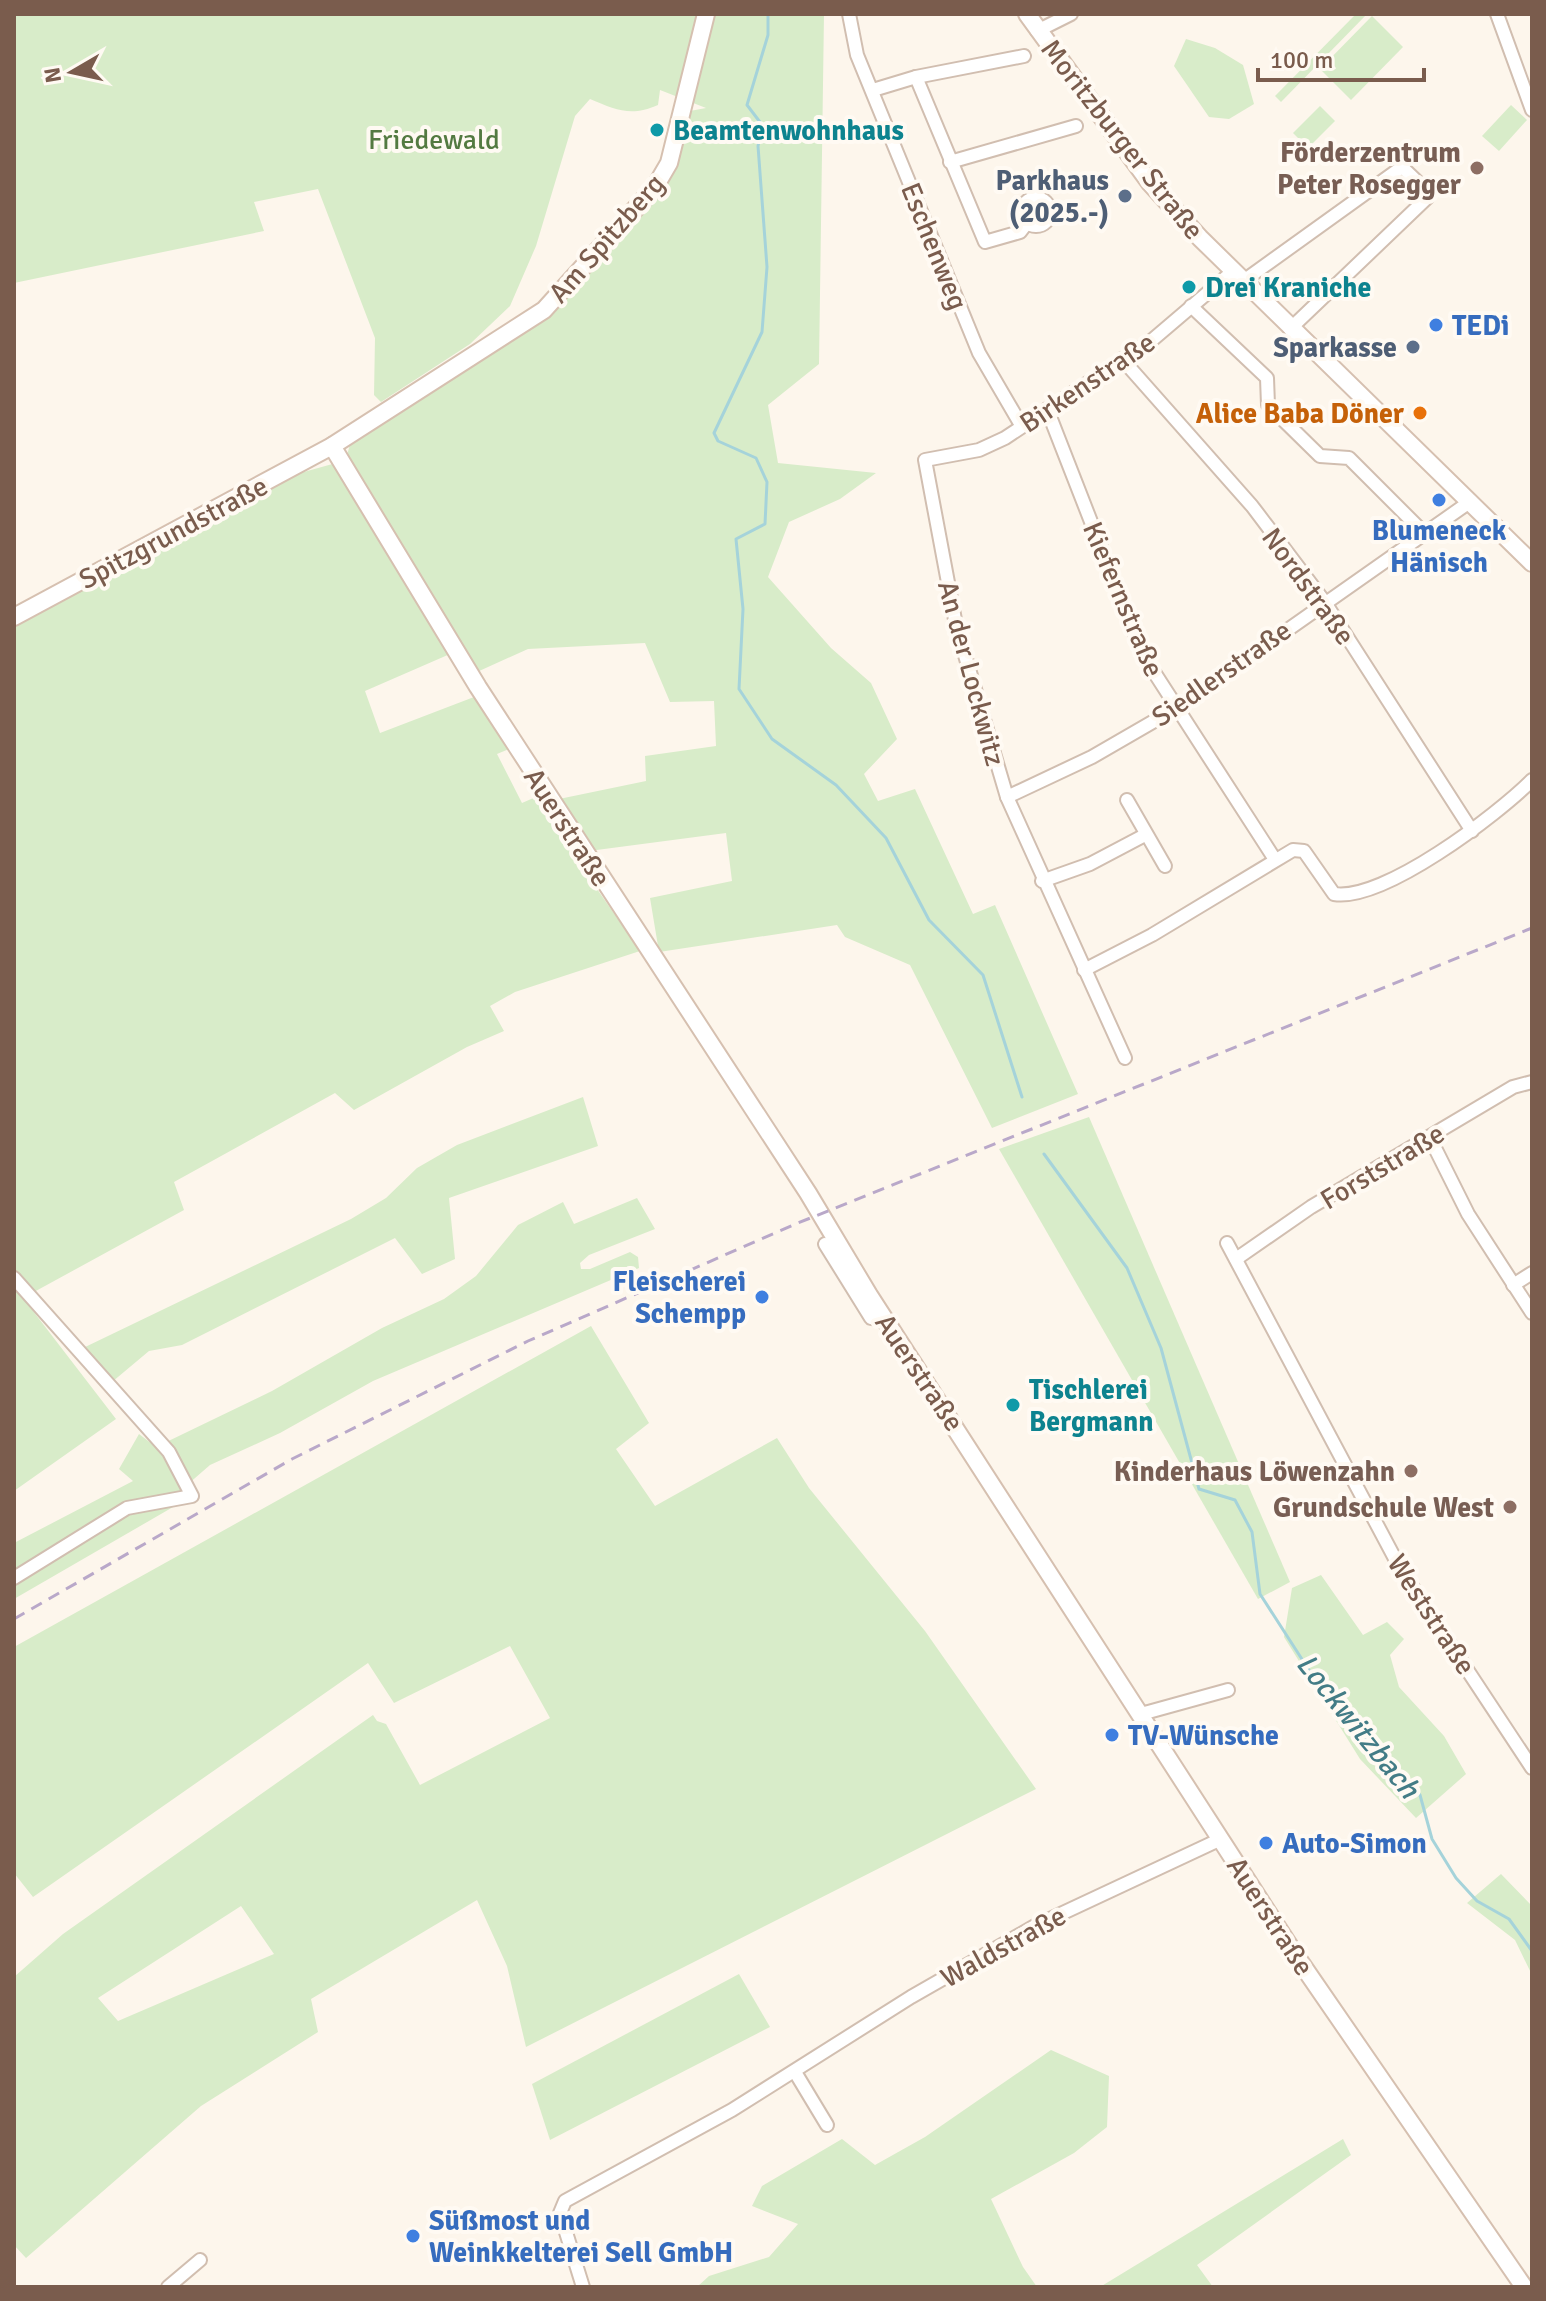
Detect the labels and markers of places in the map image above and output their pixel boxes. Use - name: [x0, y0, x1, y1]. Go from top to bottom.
- place label: Beamtenwohnhaus: [673, 114, 904, 148]
- marker: Beamtenwohnhaus: [648, 121, 666, 139]
- place label: Förderzentrum Peter Rosegger: [1277, 136, 1462, 202]
- marker: Förderzentrum Peter Rosegger: [1468, 159, 1486, 177]
- place label: Parkhaus (2025.-): [996, 164, 1109, 230]
- marker: Parkhaus (2025.-): [1116, 187, 1134, 205]
- place label: Drei Kraniche: [1205, 271, 1371, 305]
- marker: Drei Kraniche: [1180, 278, 1198, 296]
- place label: TEDi: [1452, 309, 1509, 343]
- marker: TEDi: [1427, 316, 1445, 334]
- place label: Sparkasse: [1273, 331, 1397, 365]
- marker: Sparkasse: [1404, 338, 1422, 356]
- place label: Alice Baba Döner: [1196, 397, 1405, 431]
- marker: Alice Baba Döner: [1411, 404, 1429, 422]
- marker: Blumeneck Hänisch: [1430, 491, 1448, 509]
- place label: Blumeneck Hänisch: [1372, 514, 1507, 580]
- place label: Fleischerei Schempp: [613, 1265, 746, 1331]
- marker: Fleischerei Schempp: [753, 1288, 771, 1306]
- place label: Tischlerei Bergmann: [1029, 1373, 1154, 1439]
- marker: Tischlerei Bergmann: [1004, 1396, 1022, 1414]
- place label: Kinderhaus Löwenzahn: [1114, 1455, 1395, 1489]
- marker: Kinderhaus Löwenzahn: [1402, 1462, 1420, 1480]
- place label: Grundschule West: [1273, 1491, 1495, 1525]
- marker: Grundschule West: [1501, 1498, 1519, 1516]
- place label: TV-Wünsche: [1128, 1719, 1279, 1753]
- marker: TV-Wünsche: [1103, 1726, 1121, 1744]
- place label: Auto-Simon: [1282, 1827, 1427, 1861]
- marker: Auto-Simon: [1257, 1834, 1275, 1852]
- place label: Süßmost und Weinkkelterei Sell GmbH: [429, 2204, 733, 2270]
- marker: Süßmost und Weinkkelterei Sell GmbH: [404, 2227, 422, 2245]

